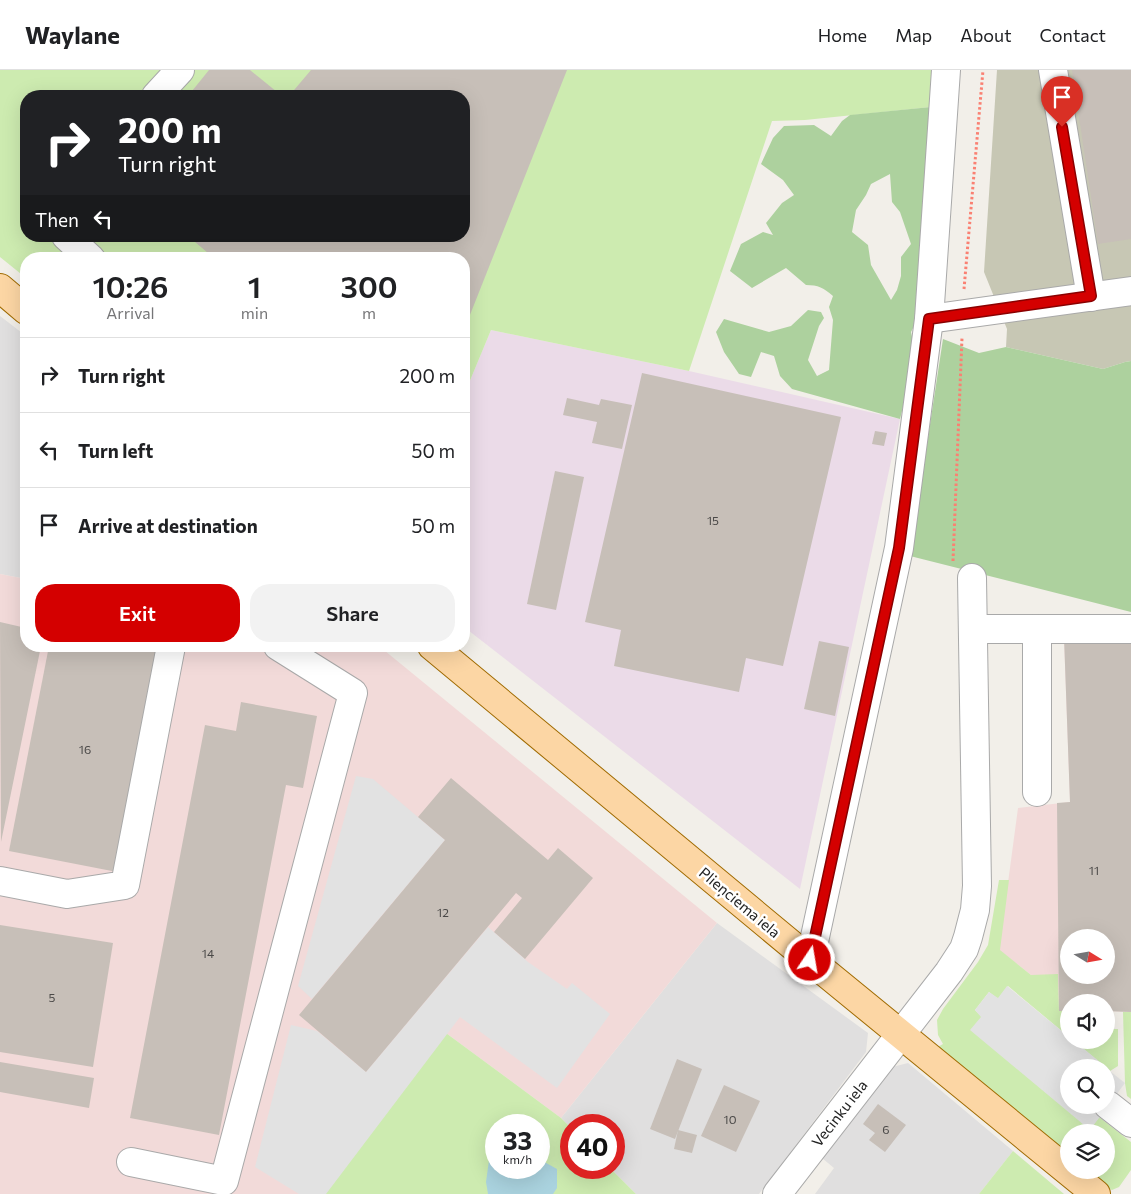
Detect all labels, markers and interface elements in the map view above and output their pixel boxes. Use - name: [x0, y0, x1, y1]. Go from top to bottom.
- text: Waylane: [25, 20, 120, 49]
- text: Home: [818, 24, 867, 46]
- text: Map: [895, 24, 932, 46]
- text: About: [960, 24, 1012, 46]
- text: Contact: [1040, 24, 1106, 46]
- pin: [1041, 76, 1083, 127]
- icon: arrive: [1048, 83, 1076, 111]
- text: 200 m: [118, 107, 221, 150]
- icon: right: [35, 110, 100, 175]
- text: Turn right: [118, 150, 216, 177]
- icon: left: [89, 205, 117, 233]
- text: Then: [35, 208, 79, 231]
- text: 10:26: [92, 267, 168, 304]
- text: 1: [248, 267, 261, 304]
- text: 300: [341, 267, 398, 304]
- text: Arrival: [106, 303, 155, 322]
- text: min: [241, 303, 268, 322]
- text: m: [362, 303, 376, 322]
- icon: right: [35, 361, 63, 389]
- text: Turn right: [78, 364, 165, 387]
- text: 200 m: [400, 364, 455, 387]
- icon: left: [35, 436, 63, 464]
- text: Turn left: [78, 439, 153, 462]
- text: 50 m: [411, 439, 455, 462]
- icon: arrive: [35, 511, 63, 539]
- house number: 15: [707, 513, 719, 527]
- text: Arrive at destination: [78, 514, 258, 537]
- text: 50 m: [411, 514, 455, 537]
- button: Exit: [35, 584, 240, 642]
- button: Share: [250, 584, 455, 642]
- house number: 16: [79, 742, 91, 756]
- street label: Plieņciema iela: [695, 863, 784, 943]
- house number: 11: [1089, 863, 1099, 877]
- house number: 12: [437, 905, 449, 919]
- north arrow: [1060, 929, 1115, 984]
- map controls: [1060, 929, 1115, 1179]
- position arrow: [783, 933, 835, 985]
- house number: 14: [202, 946, 214, 960]
- house number: 5: [49, 990, 56, 1004]
- button: sound: [1060, 994, 1115, 1049]
- button: search: [1060, 1059, 1115, 1114]
- street label: Vecinku iela: [807, 1076, 871, 1150]
- house number: 10: [724, 1112, 737, 1126]
- speed limit sign: 40: [560, 1114, 625, 1179]
- house number: 6: [882, 1122, 890, 1136]
- button: layers: [1060, 1124, 1115, 1179]
- text: 33: [503, 1125, 532, 1155]
- text: km/h: [503, 1152, 532, 1166]

